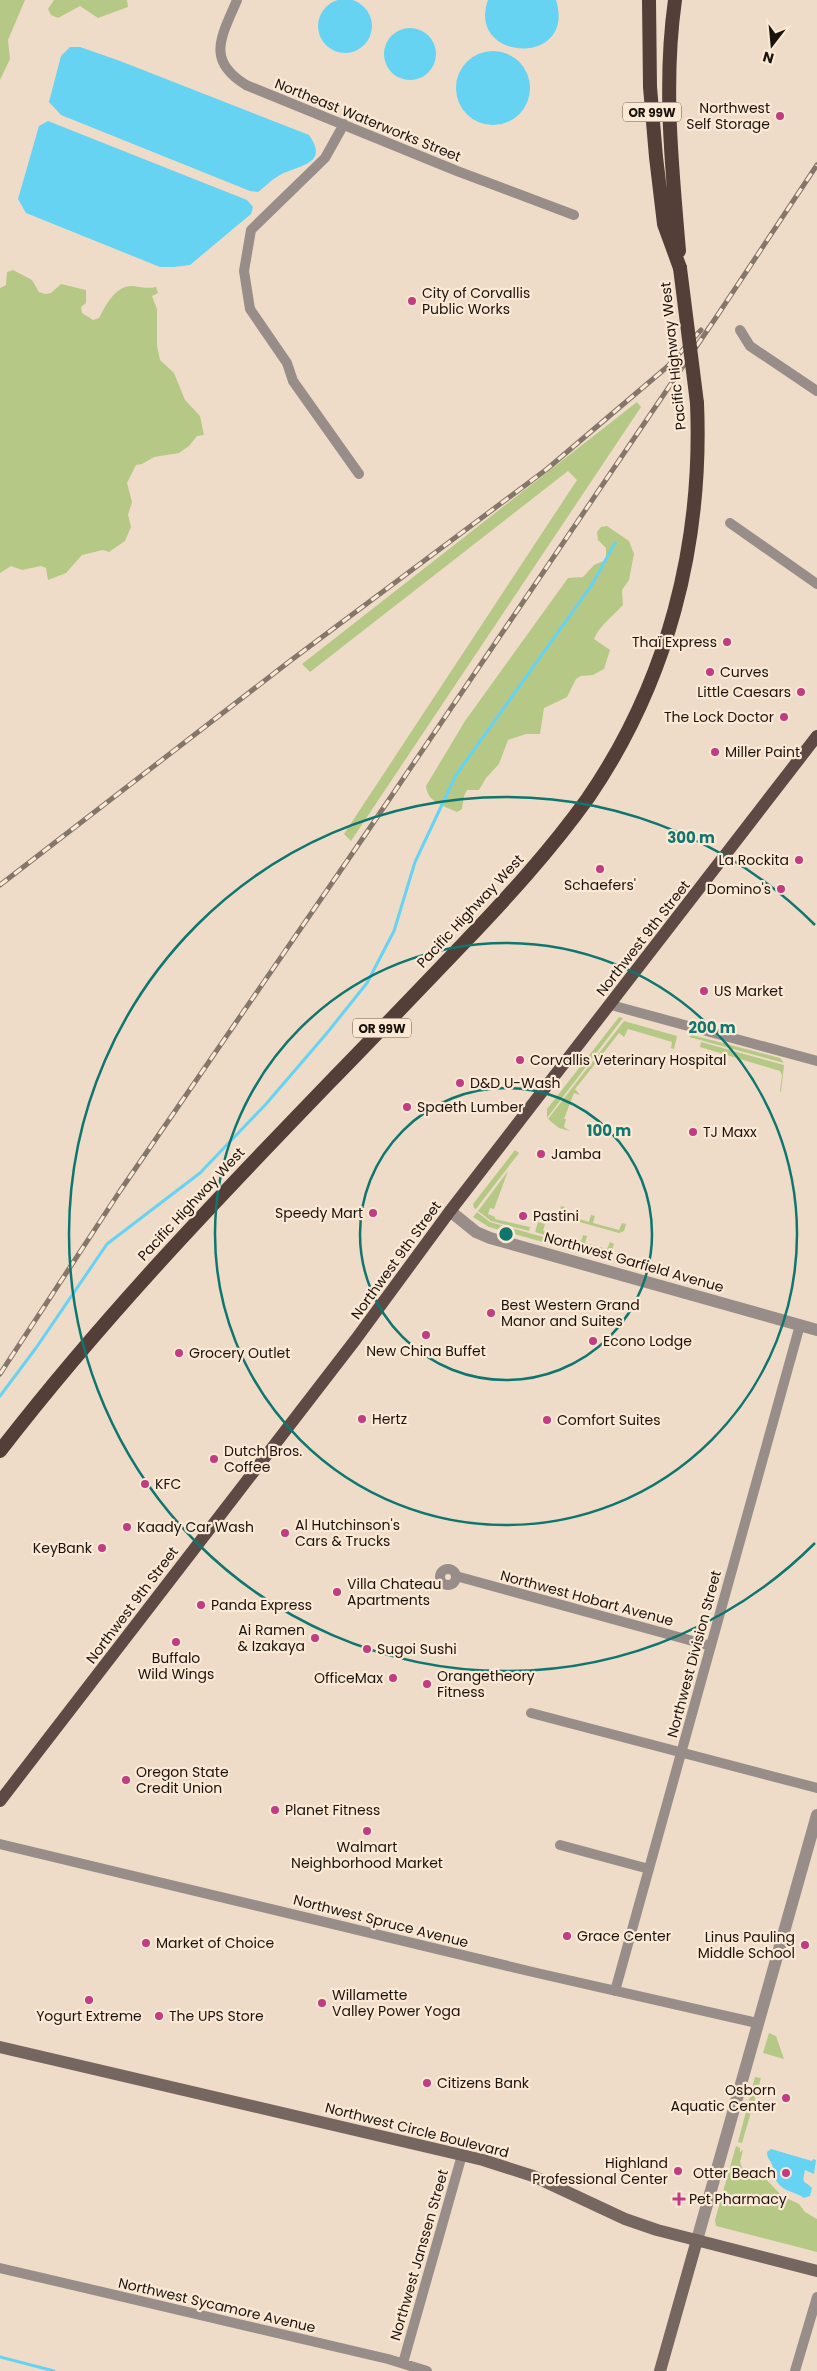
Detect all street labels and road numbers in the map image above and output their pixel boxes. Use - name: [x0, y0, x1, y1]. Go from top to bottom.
- street label: Northeast Waterworks Street: [272, 73, 464, 167]
- road number: OR 99W: [623, 102, 681, 121]
- street label: Pacific Highway West: [655, 281, 691, 431]
- street label: Pacific Highway West: [412, 850, 528, 972]
- street label: Northwest 9th Street: [591, 876, 695, 1000]
- road number: OR 99W: [353, 1018, 411, 1038]
- street label: Pacific Highway West: [133, 1143, 249, 1265]
- street label: Northwest 9th Street: [346, 1197, 446, 1323]
- street label: Northwest Garfield Avenue: [542, 1227, 726, 1297]
- street label: Northwest 9th Street: [81, 1542, 183, 1668]
- street label: Northwest Hobart Avenue: [498, 1565, 676, 1631]
- street label: Northwest Division Street: [662, 1568, 726, 1740]
- street label: Northwest Spruce Avenue: [291, 1890, 471, 1953]
- street label: Northwest Circle Boulevard: [323, 2097, 511, 2163]
- street label: Northwest Janssen Street: [385, 2167, 453, 2343]
- street label: Northwest Sycamore Avenue: [116, 2273, 318, 2338]

